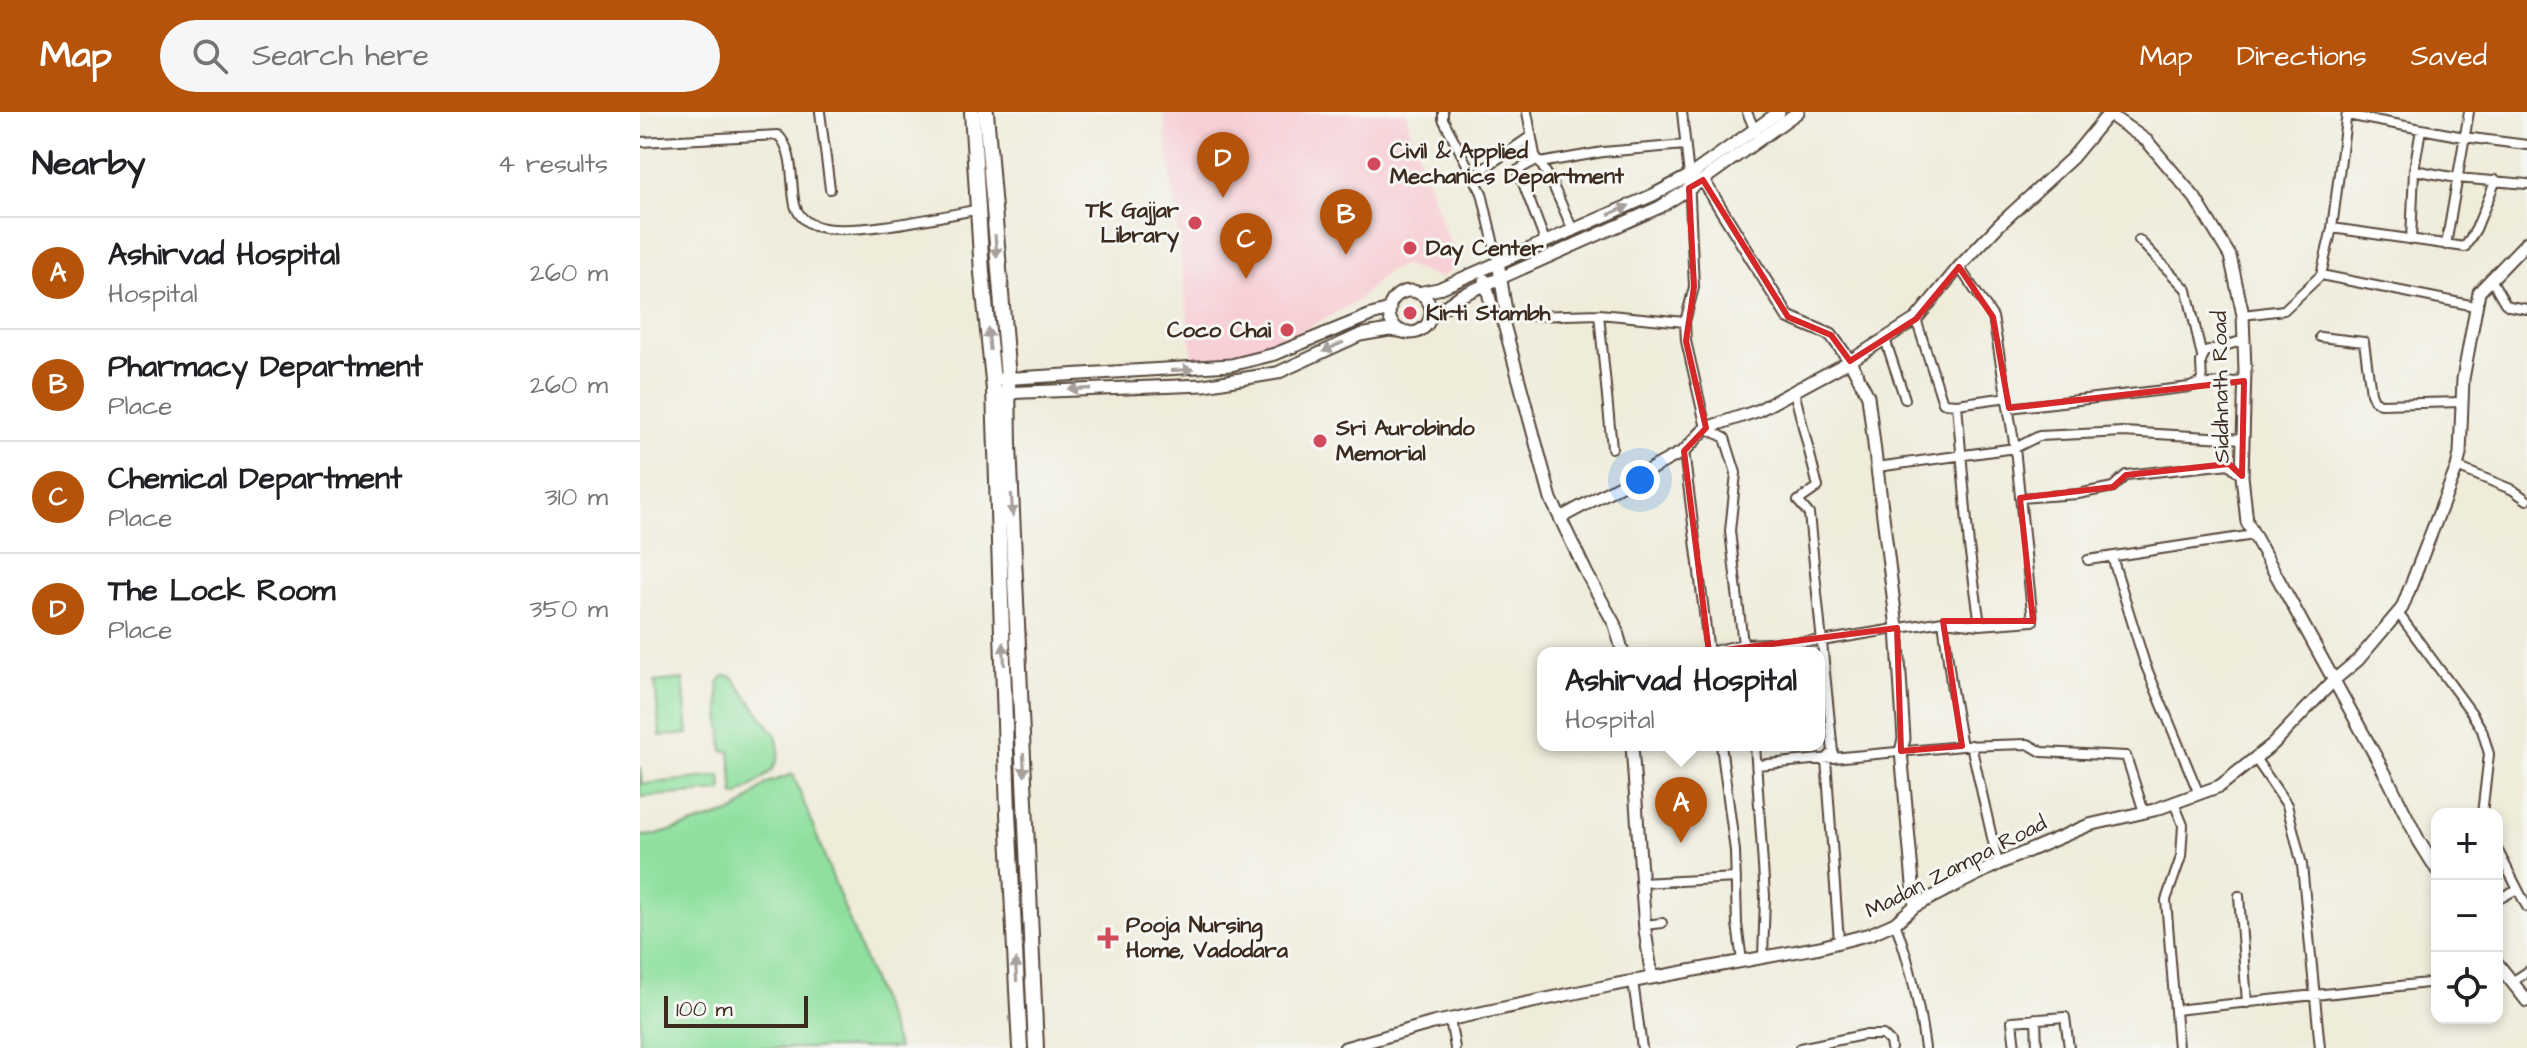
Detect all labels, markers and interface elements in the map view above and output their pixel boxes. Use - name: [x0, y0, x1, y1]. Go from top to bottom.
- search box: [160, 20, 720, 92]
- text: Map: [40, 30, 112, 82]
- icon: search: [188, 34, 232, 78]
- text: Search here: [252, 35, 429, 77]
- text: Map: [2140, 37, 2193, 76]
- text: Directions: [2237, 37, 2367, 76]
- text: Saved: [2411, 37, 2487, 76]
- pin: D: [1197, 132, 1249, 198]
- place label: Civil & Applied Mechanics Department: [1390, 136, 1625, 192]
- text: Nearby: [32, 140, 146, 188]
- text: 4 results: [498, 146, 608, 182]
- marker: Civil & Applied Mechanics Department: [1365, 155, 1383, 173]
- pin: B: [1320, 189, 1372, 255]
- place label: TK Gajjar Library: [1085, 195, 1180, 253]
- one-way arrow: [1607, 203, 1631, 217]
- pin: C: [1220, 213, 1272, 279]
- marker: TK Gajjar Library: [1186, 214, 1204, 232]
- place label: Day Center: [1426, 233, 1545, 266]
- text: Ashirvad Hospital: [108, 234, 340, 276]
- one-way arrow: [990, 234, 1003, 259]
- marker: Day Center: [1401, 239, 1419, 257]
- text: A: [50, 255, 66, 291]
- text: 260 m: [530, 255, 608, 291]
- text: Hospital: [108, 276, 198, 312]
- place label: Kirti Stambh: [1426, 298, 1552, 329]
- marker: Kirti Stambh: [1401, 304, 1419, 322]
- street label: Siddhnath Road: [2204, 311, 2238, 463]
- place label: Coco Chai: [1167, 315, 1272, 346]
- marker: Coco Chai: [1278, 321, 1296, 339]
- one-way arrow: [982, 326, 995, 351]
- one-way arrow: [1322, 340, 1345, 354]
- text: Pharmacy Department: [108, 346, 423, 388]
- one-way arrow: [1170, 363, 1195, 376]
- text: B: [49, 367, 67, 403]
- text: 260 m: [530, 367, 608, 403]
- one-way arrow: [1067, 383, 1092, 396]
- text: Place: [108, 388, 172, 424]
- place label: Sri Aurobindo Memorial: [1335, 413, 1475, 469]
- marker: Sri Aurobindo Memorial: [1311, 432, 1329, 450]
- text: Chemical Department: [108, 458, 402, 500]
- your location: [1620, 460, 1660, 500]
- text: C: [49, 479, 67, 515]
- text: 310 m: [544, 479, 608, 515]
- one-way arrow: [1005, 493, 1018, 518]
- text: Place: [108, 500, 172, 536]
- text: The Lock Room: [108, 570, 335, 612]
- text: D: [50, 591, 66, 627]
- text: 350 m: [529, 591, 608, 627]
- text: Place: [108, 612, 172, 648]
- one-way arrow: [998, 641, 1010, 666]
- popup: [1537, 647, 1825, 751]
- text: Ashirvad Hospital: [1565, 660, 1797, 702]
- text: Hospital: [1565, 702, 1655, 738]
- one-way arrow: [1018, 753, 1031, 778]
- pin: A: [1655, 777, 1707, 843]
- street label: Madan Zampa Road: [1860, 808, 2052, 926]
- map controls: [2431, 808, 2503, 1024]
- button: +: [2431, 808, 2503, 880]
- button: −: [2431, 880, 2503, 952]
- place label: Pooja Nursing Home, Vadodara: [1126, 910, 1289, 966]
- marker: Pooja Nursing Home, Vadodara: [1097, 927, 1119, 949]
- button: locate: [2431, 952, 2503, 1024]
- one-way arrow: [1009, 957, 1022, 982]
- scale bar: [664, 992, 808, 1028]
- text: 100 m: [676, 994, 733, 1025]

